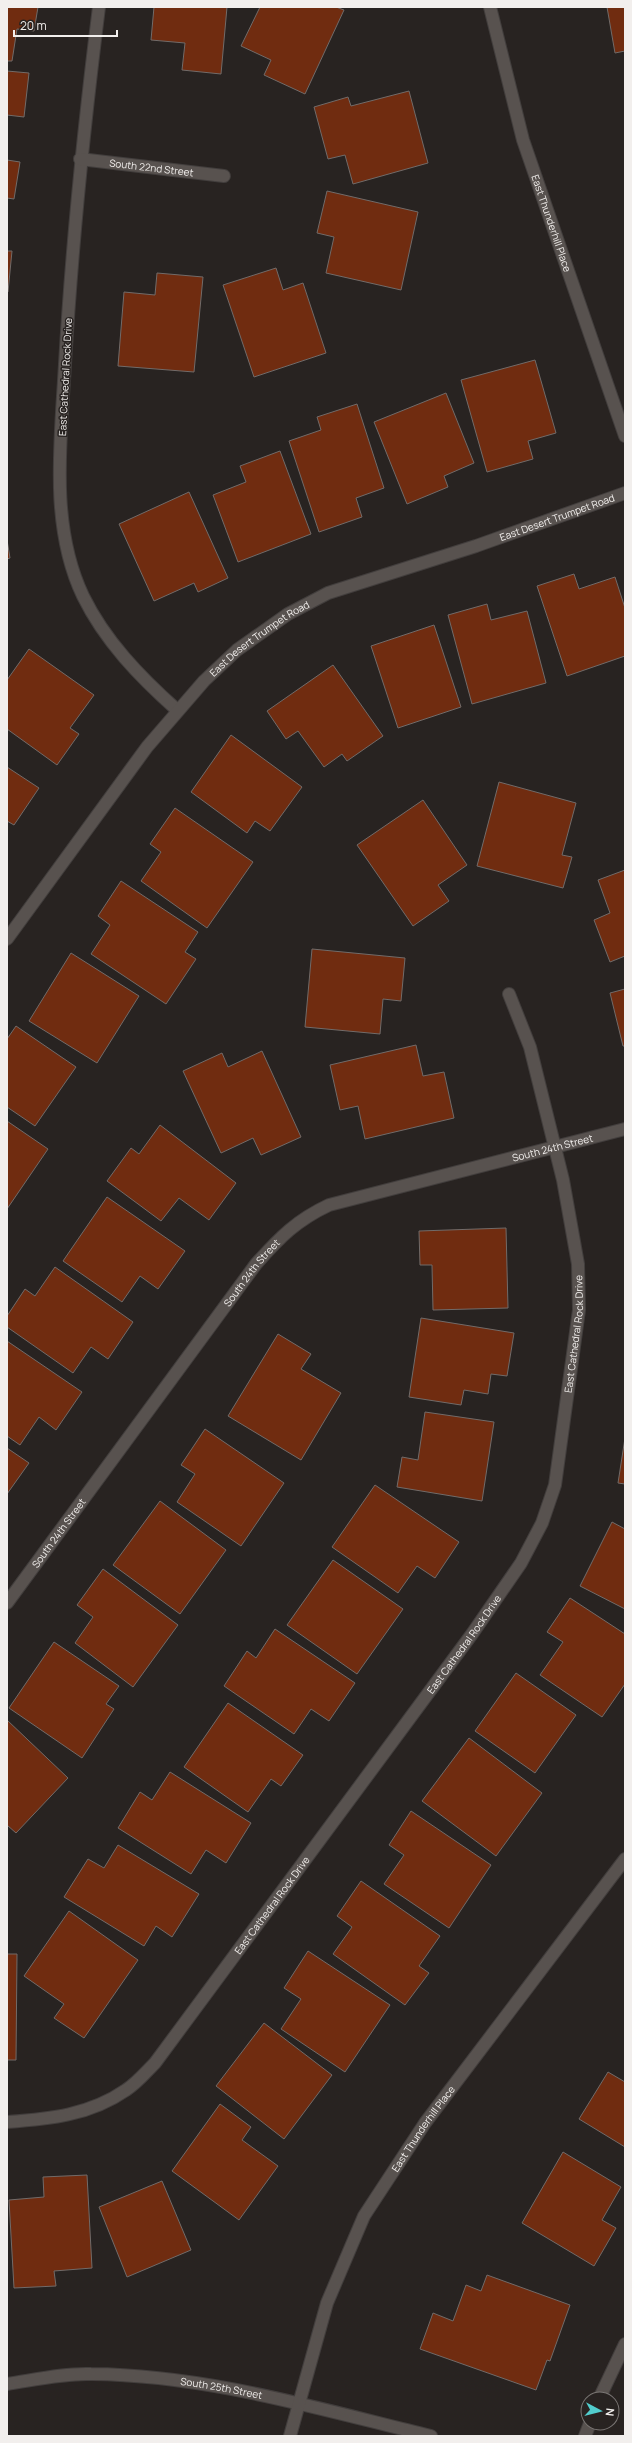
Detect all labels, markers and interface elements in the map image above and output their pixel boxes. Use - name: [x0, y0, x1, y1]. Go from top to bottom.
- scale bar: [14, 12, 117, 38]
- text: 20 m: [20, 17, 47, 34]
- street label: South 22nd Street: [109, 156, 194, 179]
- street label: East Thunderhill Place: [528, 173, 575, 274]
- street label: East Cathedral Rock Drive: [55, 317, 75, 436]
- street label: East Desert Trumpet Road: [498, 490, 616, 544]
- street label: East Desert Trumpet Road: [206, 597, 312, 679]
- street label: South 24th Street: [511, 1131, 594, 1165]
- street label: South 24th Street: [220, 1236, 283, 1309]
- street label: East Cathedral Rock Drive: [561, 1275, 586, 1394]
- street label: South 24th Street: [28, 1495, 89, 1570]
- street label: East Cathedral Rock Drive: [423, 1592, 504, 1696]
- street label: East Cathedral Rock Drive: [231, 1853, 313, 1957]
- street label: East Thunderhill Place: [388, 2083, 458, 2174]
- street label: South 25th Street: [180, 2374, 264, 2402]
- north arrow: [580, 2391, 620, 2431]
- text: N: [602, 2407, 618, 2417]

